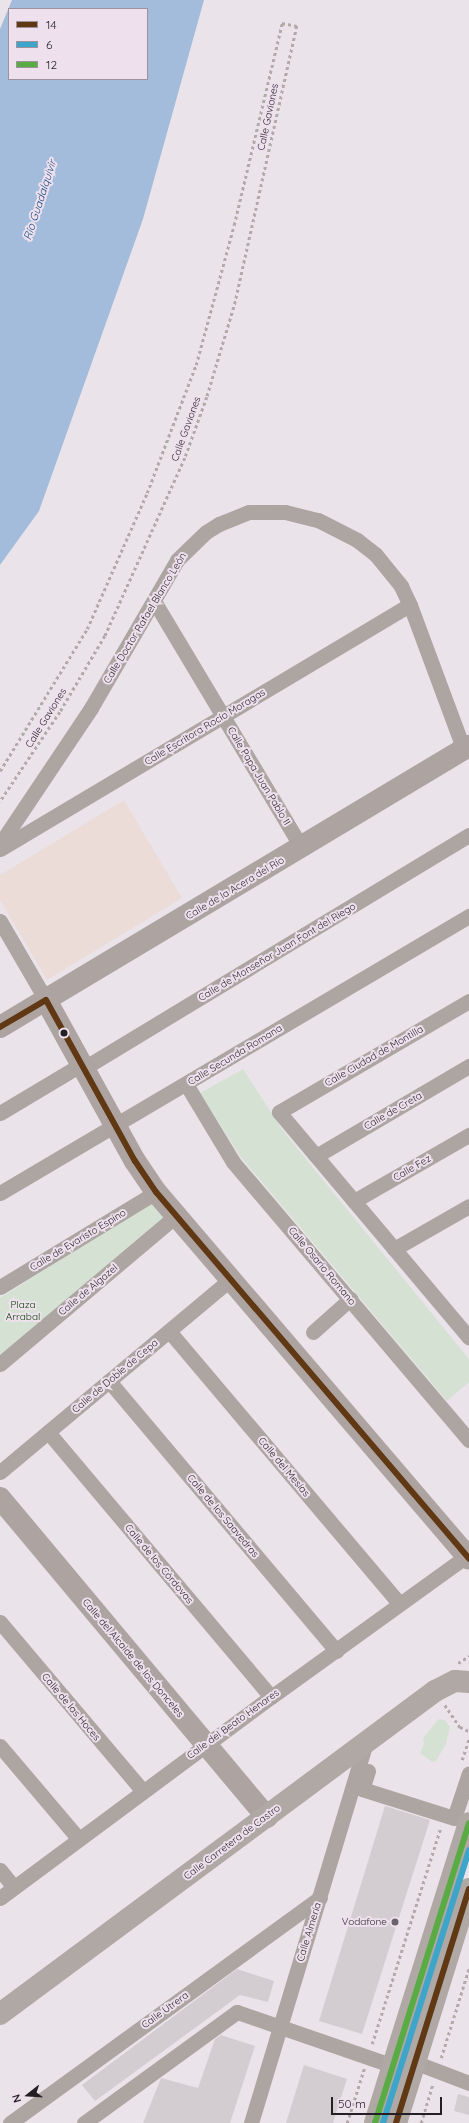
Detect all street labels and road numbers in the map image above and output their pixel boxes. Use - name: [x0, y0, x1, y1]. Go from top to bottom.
- street label: Calle Gaviones: [255, 82, 281, 152]
- street label: Calle Gaviones: [169, 395, 203, 463]
- street label: Calle Doctor Rafael Blanco León: [101, 550, 189, 686]
- street label: Calle Gaviones: [23, 686, 69, 750]
- street label: Calle Escritora Rocío Moragas: [142, 686, 268, 768]
- street label: Calle Papa Juan Pablo II: [225, 725, 293, 827]
- street label: Calle de la Acera del Río: [184, 854, 286, 922]
- street label: Calle de Monseñor Juan Font del Riego: [196, 900, 358, 1004]
- street label: Calle Secunda Romana: [186, 1022, 284, 1088]
- street label: Calle Ciudad de Montilla: [323, 1023, 425, 1089]
- street label: Calle de Creta: [362, 1090, 424, 1132]
- street label: Calle Fez: [391, 1152, 433, 1184]
- street label: Calle de Evaristo Espino: [28, 1207, 128, 1273]
- street label: Calle Osario Romano: [286, 1224, 358, 1308]
- street label: Calle de Algazel: [56, 1262, 120, 1318]
- street label: Calle de Doble de Cepa: [70, 1337, 160, 1415]
- street label: Calle del Mesías: [256, 1435, 312, 1499]
- street label: Calle de los Saavedras: [185, 1472, 261, 1560]
- street label: Calle de los Córdovas: [122, 1522, 196, 1606]
- street label: Calle del Alcaide de los Donceles: [80, 1596, 186, 1720]
- street label: Calle de las Hoces: [39, 1671, 103, 1743]
- street label: Calle del Beato Henares: [184, 1686, 282, 1762]
- street label: Calle Carretera de Castro: [181, 1802, 283, 1882]
- street label: Calle Almería: [294, 1901, 324, 1963]
- street label: Calle Utrera: [139, 1989, 191, 2031]

